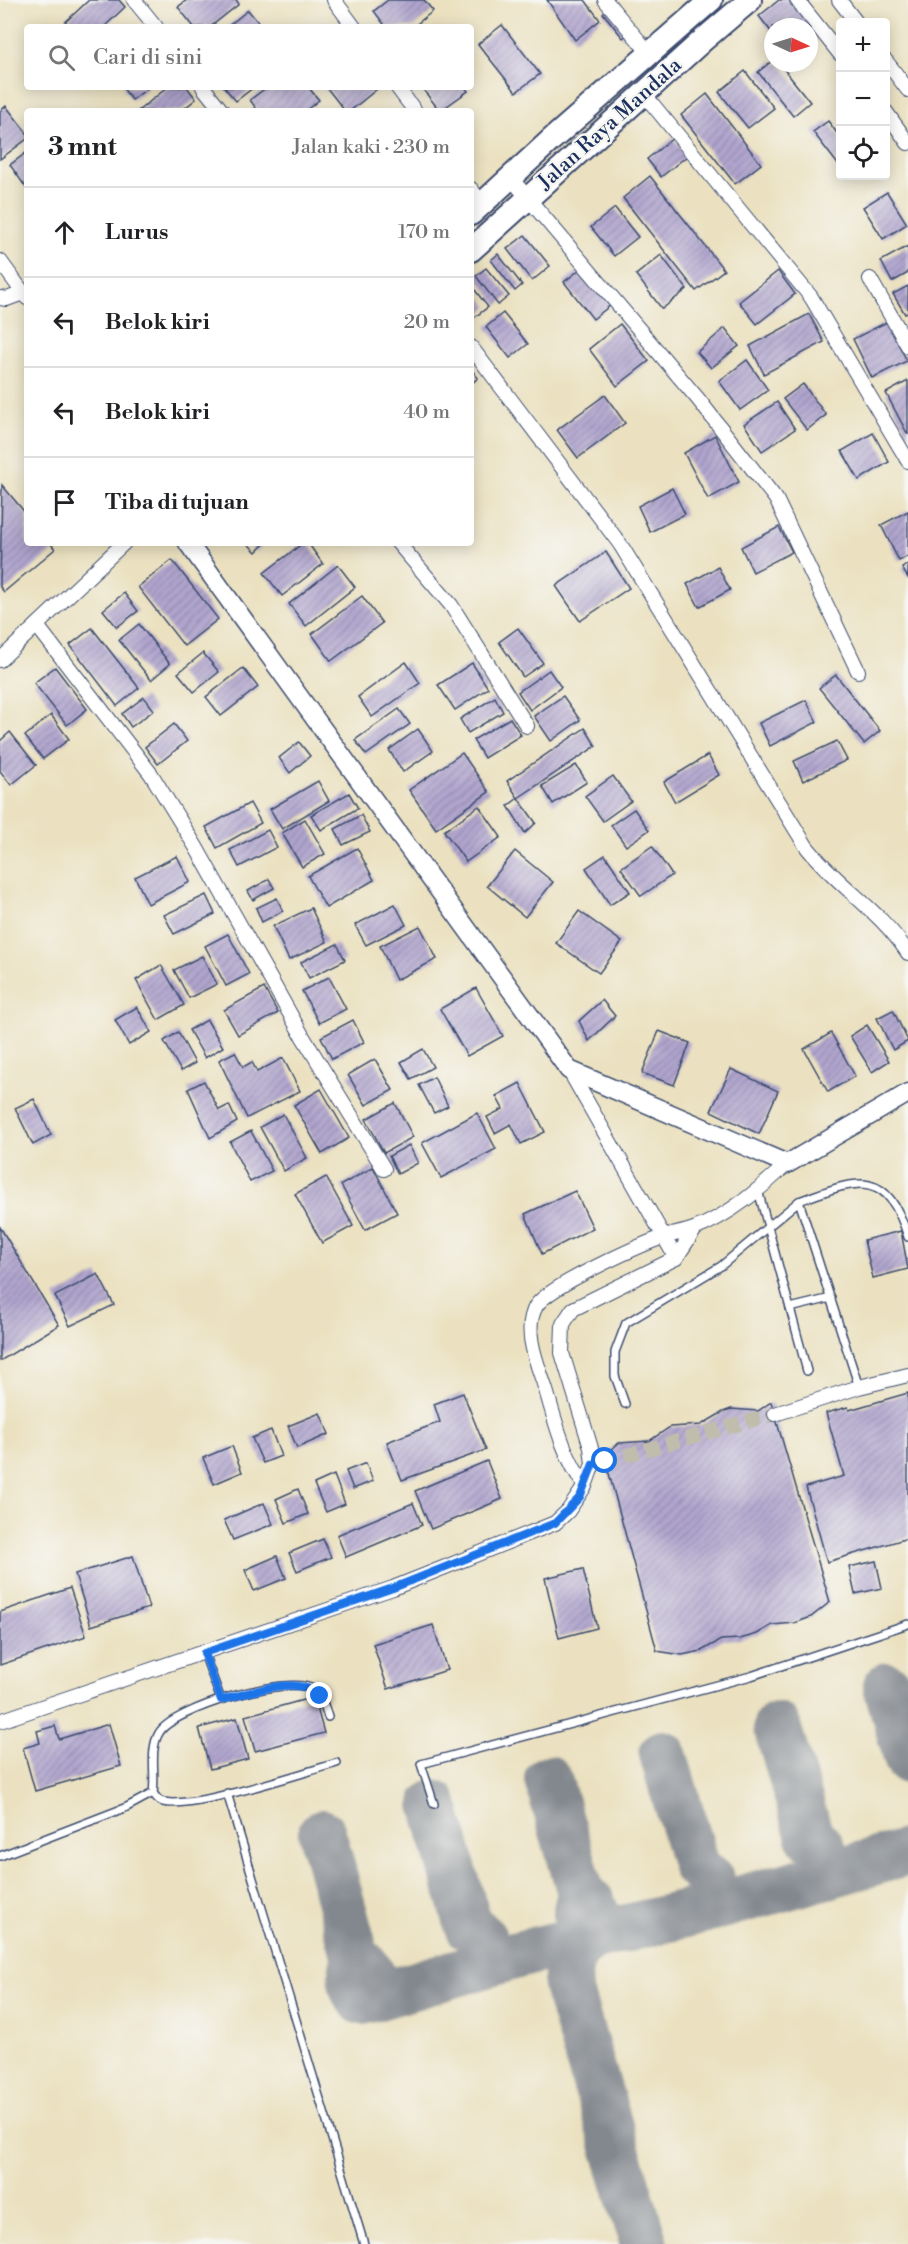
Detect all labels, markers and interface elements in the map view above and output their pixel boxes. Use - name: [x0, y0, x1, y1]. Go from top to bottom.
- north arrow: [764, 18, 818, 72]
- map controls: [836, 18, 890, 180]
- button: +: [836, 18, 890, 72]
- search box: [24, 24, 474, 90]
- icon: search: [45, 41, 78, 74]
- text: Cari di sini: [93, 44, 203, 71]
- street label: Jalan Raya Mandala: [532, 52, 688, 196]
- button: −: [836, 72, 890, 126]
- button: locate: [836, 126, 890, 180]
- text: 3 mnt: [48, 131, 117, 163]
- text: Jalan kaki · 230 m: [292, 135, 450, 160]
- icon: ahead: [48, 216, 81, 249]
- text: Lurus: [105, 219, 168, 246]
- text: 170 m: [398, 220, 450, 245]
- icon: left: [48, 306, 81, 339]
- text: Belok kiri: [105, 309, 210, 336]
- text: 20 m: [404, 310, 450, 335]
- icon: left: [48, 396, 81, 429]
- text: Belok kiri: [105, 399, 210, 426]
- text: 40 m: [403, 400, 450, 425]
- icon: arrive: [48, 486, 81, 519]
- text: Tiba di tujuan: [105, 489, 249, 516]
- route start: [591, 1447, 617, 1473]
- route end: [306, 1682, 332, 1708]

